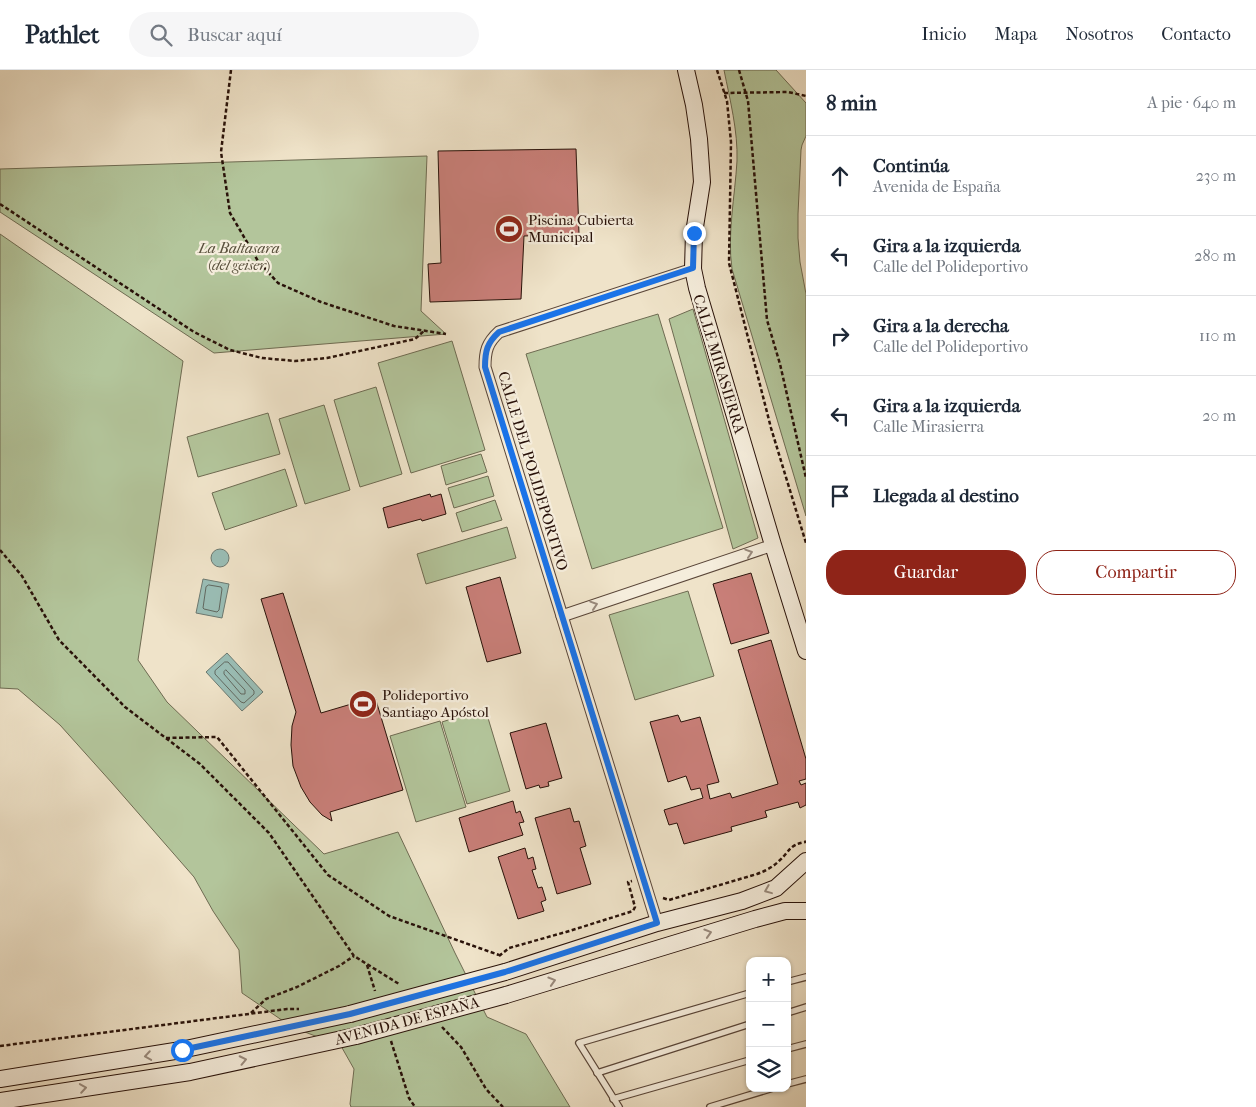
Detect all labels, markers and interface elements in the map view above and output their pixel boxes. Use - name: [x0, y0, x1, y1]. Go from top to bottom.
- search box: [129, 12, 479, 57]
- text: Pathlet: [25, 21, 99, 49]
- icon: search: [147, 21, 175, 49]
- text: Buscar aquí: [187, 24, 282, 46]
- text: Inicio: [922, 24, 967, 45]
- text: Mapa: [995, 24, 1037, 45]
- text: Nosotros: [1065, 24, 1133, 45]
- text: Contacto: [1161, 24, 1231, 45]
- text: 8 min: [826, 91, 877, 115]
- text: A pie · 640 m: [1147, 93, 1236, 112]
- text: Continúa: [873, 155, 949, 177]
- icon: ahead: [826, 162, 854, 190]
- text: 230 m: [1196, 166, 1236, 185]
- text: Avenida de España: [873, 177, 1001, 196]
- place label: Piscina Cubierta Municipal: [528, 211, 635, 246]
- sports icon: Piscina Cubierta Municipal: [494, 214, 524, 244]
- route end: [683, 222, 706, 245]
- text: Gira a la izquierda: [873, 235, 1020, 257]
- park label: La Baltasara (del geiser): [197, 239, 280, 274]
- icon: left: [826, 242, 854, 270]
- text: 280 m: [1194, 246, 1236, 265]
- text: Calle del Polideportivo: [873, 257, 1028, 276]
- street label: CALLE MIRASIERRA: [689, 292, 749, 436]
- text: Gira a la derecha: [873, 315, 1009, 337]
- icon: right: [826, 322, 854, 350]
- text: 110 m: [1199, 326, 1236, 345]
- text: Calle del Polideportivo: [873, 337, 1028, 356]
- street label: CALLE DEL POLIDEPORTIVO: [494, 369, 572, 573]
- text: Gira a la izquierda: [873, 395, 1020, 417]
- icon: left: [826, 402, 854, 430]
- text: 20 m: [1202, 406, 1236, 425]
- text: Calle Mirasierra: [873, 417, 984, 436]
- icon: arrive: [826, 482, 854, 510]
- text: Llegada al destino: [873, 485, 1019, 507]
- one-way arrow: [744, 549, 752, 559]
- button: Guardar: [826, 550, 1026, 595]
- button: Compartir: [1036, 550, 1236, 595]
- one-way arrow: [590, 601, 598, 611]
- place label: Polideportivo Santiago Apóstol: [382, 686, 489, 721]
- sports icon: Polideportivo Santiago Apóstol: [348, 689, 378, 719]
- one-way arrow: [764, 884, 773, 895]
- one-way arrow: [703, 929, 711, 939]
- map controls: [746, 957, 791, 1092]
- button: +: [746, 957, 791, 1002]
- one-way arrow: [548, 977, 556, 987]
- street label: AVENIDA DE ESPAÑA: [332, 993, 481, 1049]
- button: −: [746, 1002, 791, 1047]
- route start: [171, 1039, 194, 1062]
- button: layers: [746, 1047, 791, 1092]
- one-way arrow: [143, 1050, 152, 1060]
- one-way arrow: [238, 1055, 247, 1066]
- one-way arrow: [78, 1084, 87, 1094]

